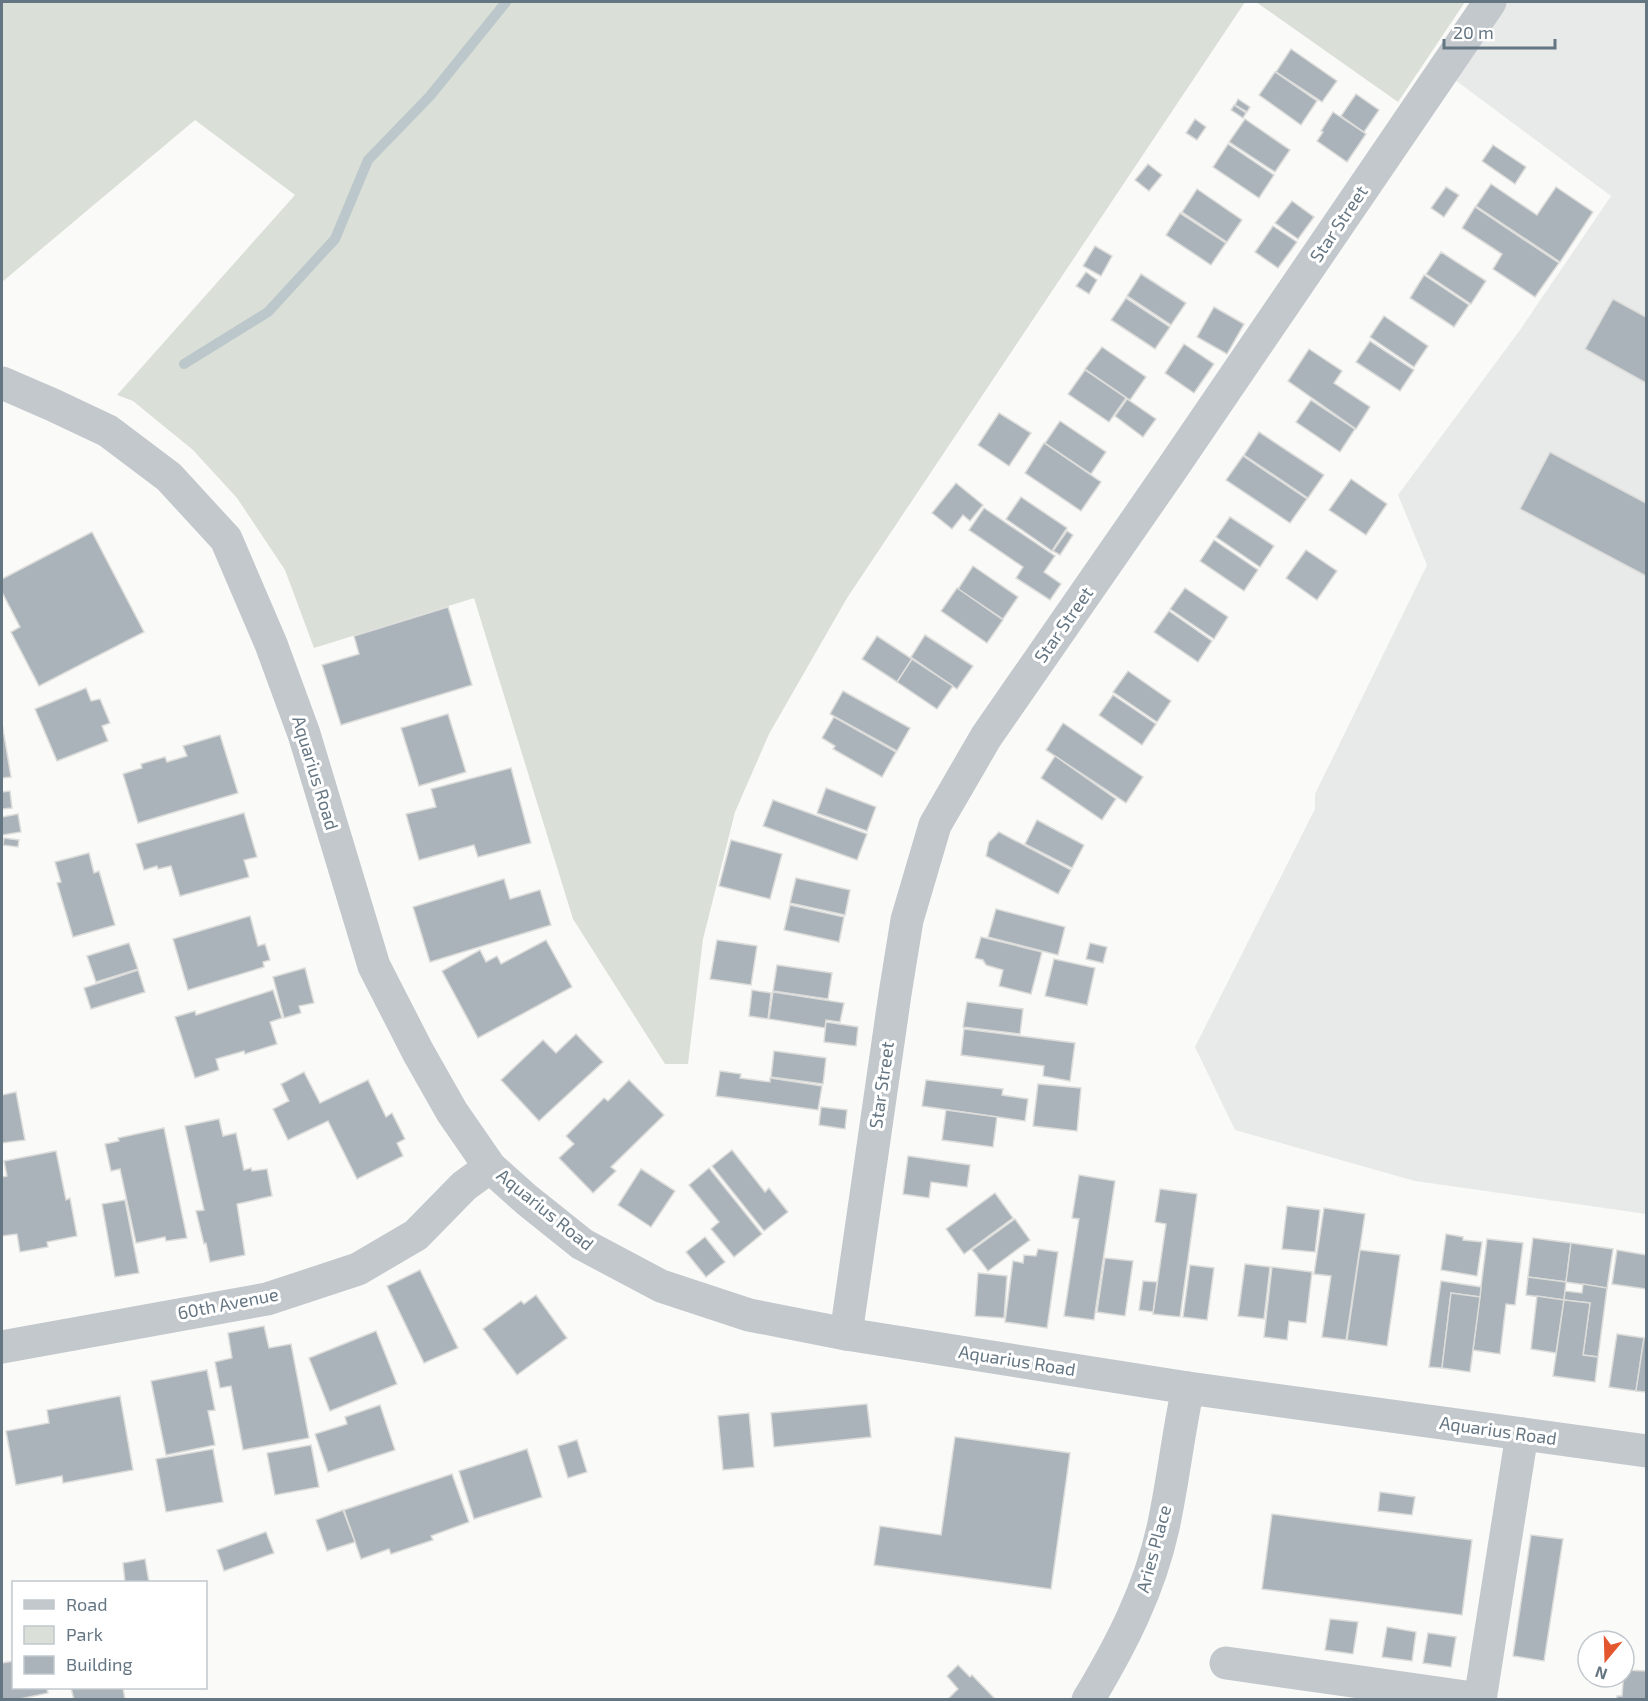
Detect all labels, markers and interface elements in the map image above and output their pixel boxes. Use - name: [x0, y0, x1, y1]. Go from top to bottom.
- scale bar: [1444, 12, 1555, 50]
- text: 20 m: [1453, 21, 1494, 43]
- street label: Star Street: [1305, 181, 1372, 266]
- street label: Star Street: [1029, 582, 1097, 667]
- street label: Aquarius Road: [288, 713, 344, 832]
- street label: Star Street: [864, 1040, 898, 1130]
- street label: Aquarius Road: [493, 1163, 598, 1255]
- street label: 60th Avenue: [175, 1282, 280, 1324]
- street label: Aquarius Road: [957, 1340, 1077, 1380]
- street label: Aquarius Road: [1438, 1411, 1558, 1449]
- street label: Aries Place: [1131, 1502, 1175, 1595]
- legend: [12, 1581, 207, 1689]
- text: Road: [66, 1593, 107, 1615]
- text: Park: [66, 1623, 103, 1645]
- north arrow: [1576, 1629, 1636, 1689]
- text: Building: [66, 1653, 133, 1675]
- text: N: [1592, 1663, 1610, 1685]

